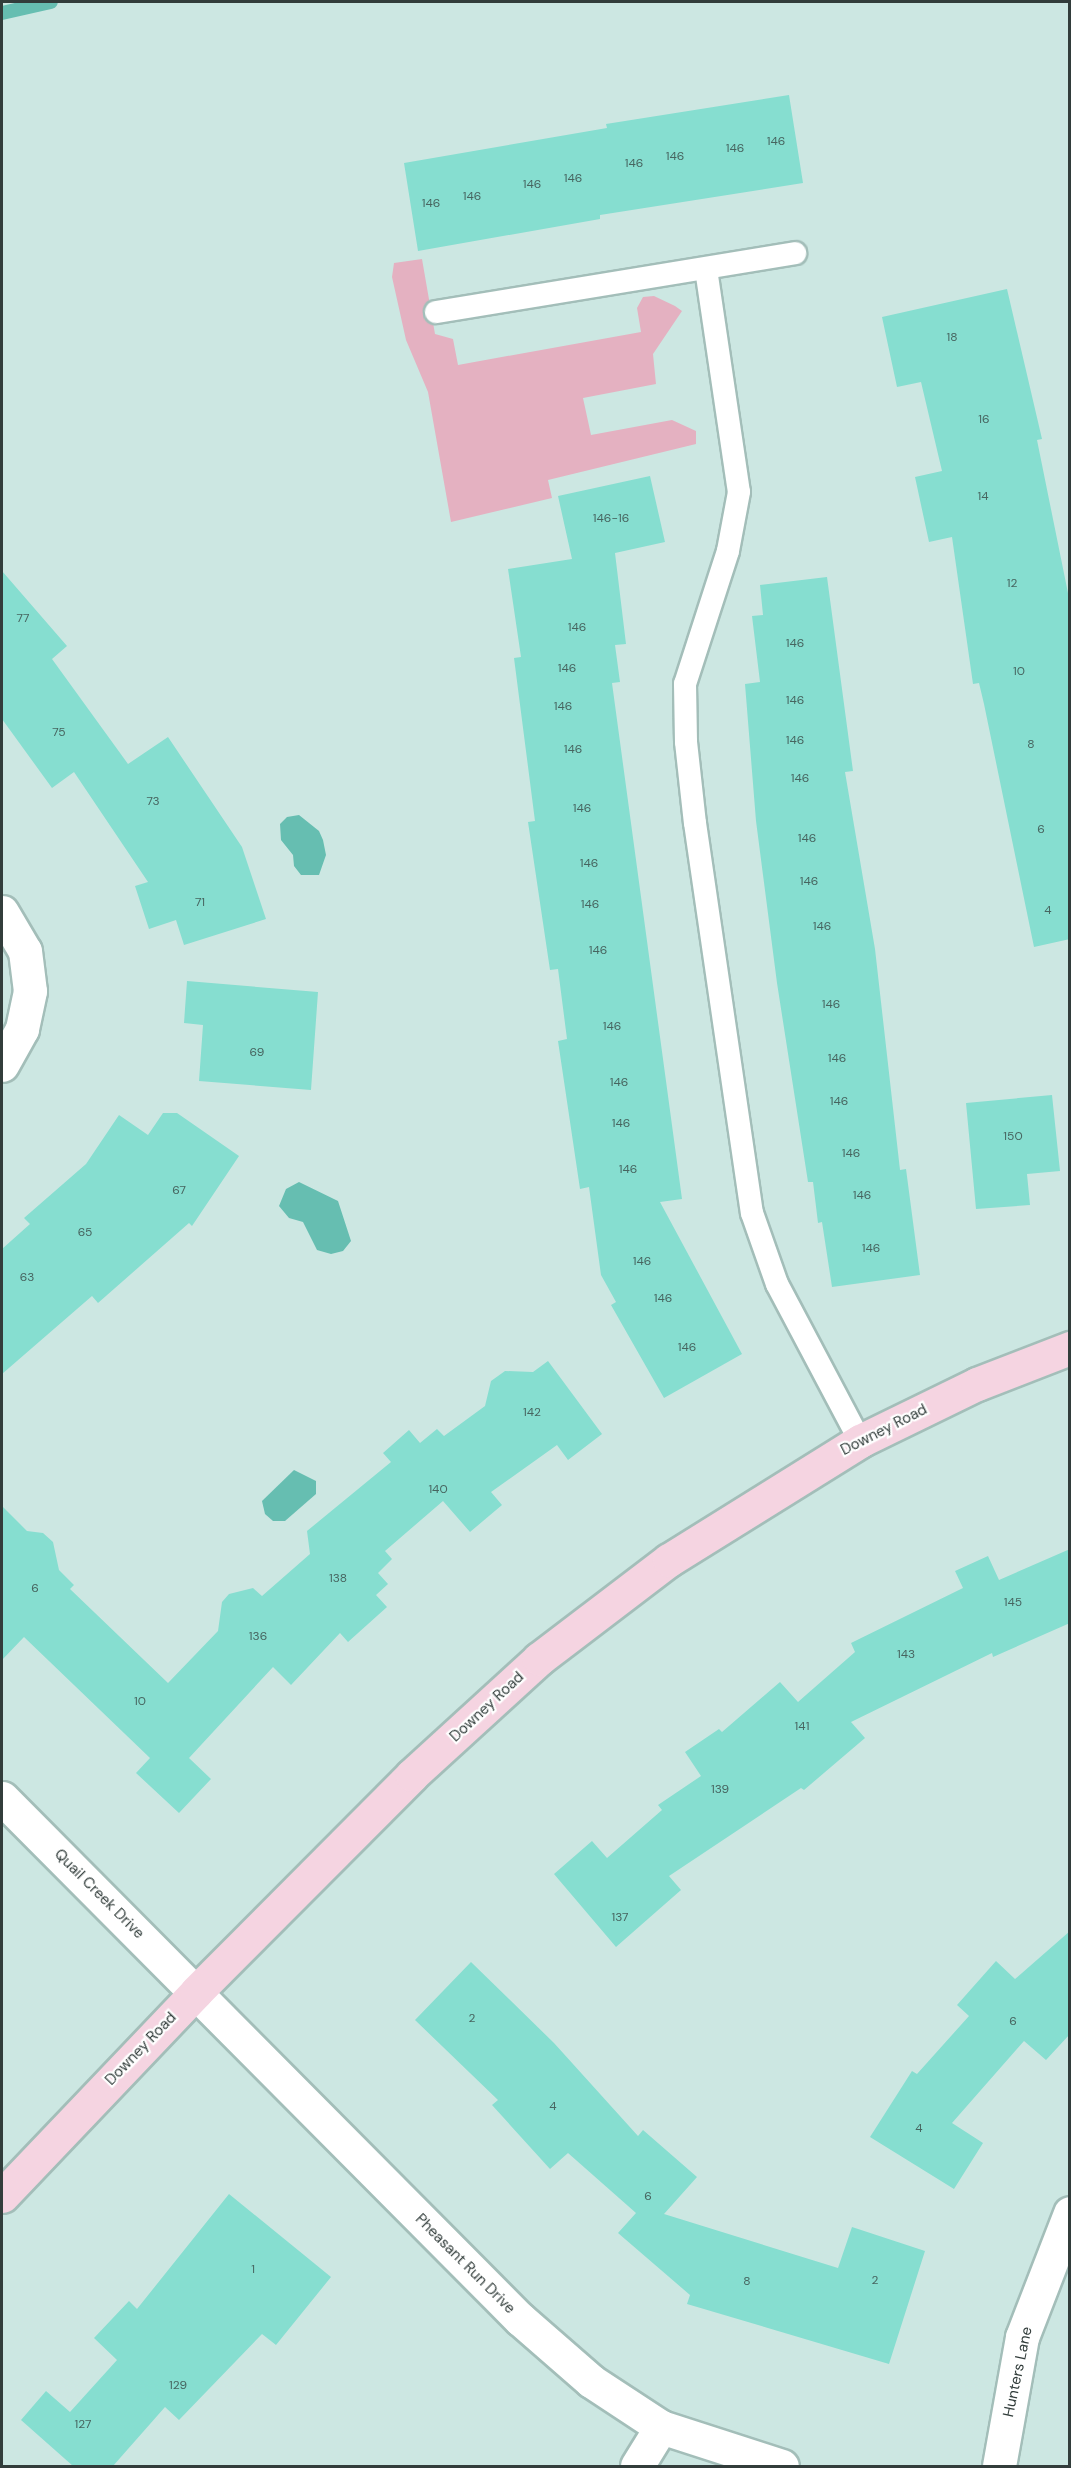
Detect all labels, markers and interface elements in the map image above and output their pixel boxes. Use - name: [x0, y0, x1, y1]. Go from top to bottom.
- house number: 146: [767, 135, 785, 149]
- house number: 146: [726, 142, 744, 156]
- house number: 146: [666, 150, 684, 164]
- house number: 146: [625, 157, 643, 171]
- house number: 146: [564, 172, 582, 186]
- house number: 146: [523, 178, 541, 192]
- house number: 146: [463, 190, 481, 204]
- house number: 146: [422, 197, 440, 211]
- house number: 18: [946, 331, 958, 345]
- house number: 16: [978, 413, 990, 427]
- house number: 14: [977, 490, 989, 504]
- house number: 146-16: [593, 512, 629, 526]
- house number: 12: [1007, 577, 1017, 591]
- house number: 77: [17, 612, 29, 626]
- house number: 146: [568, 621, 586, 635]
- house number: 146: [786, 637, 804, 651]
- house number: 146: [558, 662, 576, 676]
- house number: 10: [1013, 665, 1025, 679]
- house number: 146: [786, 694, 804, 708]
- house number: 146: [554, 700, 572, 714]
- house number: 75: [52, 726, 66, 740]
- house number: 146: [786, 734, 804, 748]
- house number: 8: [1027, 738, 1035, 752]
- house number: 146: [564, 743, 582, 757]
- house number: 146: [791, 772, 809, 786]
- house number: 73: [146, 795, 160, 809]
- house number: 146: [573, 802, 591, 816]
- house number: 6: [1037, 823, 1045, 837]
- house number: 146: [798, 832, 816, 846]
- house number: 146: [580, 857, 598, 871]
- house number: 146: [800, 875, 818, 889]
- house number: 71: [195, 896, 205, 910]
- house number: 146: [581, 898, 599, 912]
- house number: 4: [1044, 904, 1052, 918]
- house number: 146: [813, 920, 831, 934]
- house number: 146: [589, 944, 607, 958]
- house number: 146: [822, 998, 840, 1012]
- house number: 146: [603, 1020, 621, 1034]
- house number: 69: [250, 1046, 264, 1060]
- house number: 146: [828, 1052, 846, 1066]
- house number: 146: [610, 1076, 628, 1090]
- house number: 146: [830, 1095, 848, 1109]
- house number: 146: [612, 1117, 630, 1131]
- house number: 150: [1003, 1130, 1023, 1144]
- house number: 146: [842, 1147, 860, 1161]
- house number: 146: [619, 1163, 637, 1177]
- house number: 67: [172, 1184, 186, 1198]
- house number: 146: [853, 1189, 871, 1203]
- house number: 65: [78, 1226, 92, 1240]
- house number: 146: [862, 1242, 880, 1256]
- house number: 146: [633, 1255, 651, 1269]
- house number: 63: [20, 1271, 34, 1285]
- house number: 146: [654, 1292, 672, 1306]
- house number: 146: [678, 1341, 696, 1355]
- street label: Downey Road: [838, 1401, 930, 1459]
- house number: 142: [523, 1406, 541, 1420]
- house number: 140: [428, 1483, 448, 1497]
- house number: 138: [329, 1572, 347, 1586]
- house number: 6: [31, 1582, 39, 1596]
- house number: 145: [1004, 1596, 1022, 1610]
- house number: 136: [249, 1630, 267, 1644]
- house number: 143: [897, 1648, 915, 1662]
- street label: Downey Road: [446, 1668, 528, 1746]
- house number: 10: [134, 1695, 146, 1709]
- house number: 141: [795, 1720, 809, 1734]
- house number: 139: [711, 1783, 729, 1797]
- street label: Quail Creek Drive: [50, 1845, 148, 1943]
- house number: 137: [611, 1911, 629, 1925]
- street label: Downey Road: [102, 2009, 180, 2089]
- house number: 2: [469, 2012, 475, 2026]
- house number: 6: [1009, 2015, 1017, 2029]
- house number: 4: [549, 2100, 557, 2114]
- house number: 4: [915, 2122, 923, 2136]
- house number: 6: [644, 2190, 652, 2204]
- street label: Pheasant Run Drive: [411, 2210, 519, 2318]
- house number: 1: [251, 2263, 255, 2277]
- house number: 2: [872, 2274, 878, 2288]
- house number: 8: [743, 2275, 751, 2289]
- street label: Hunters Lane: [1000, 2325, 1036, 2419]
- house number: 129: [169, 2379, 187, 2393]
- house number: 127: [75, 2418, 91, 2432]

